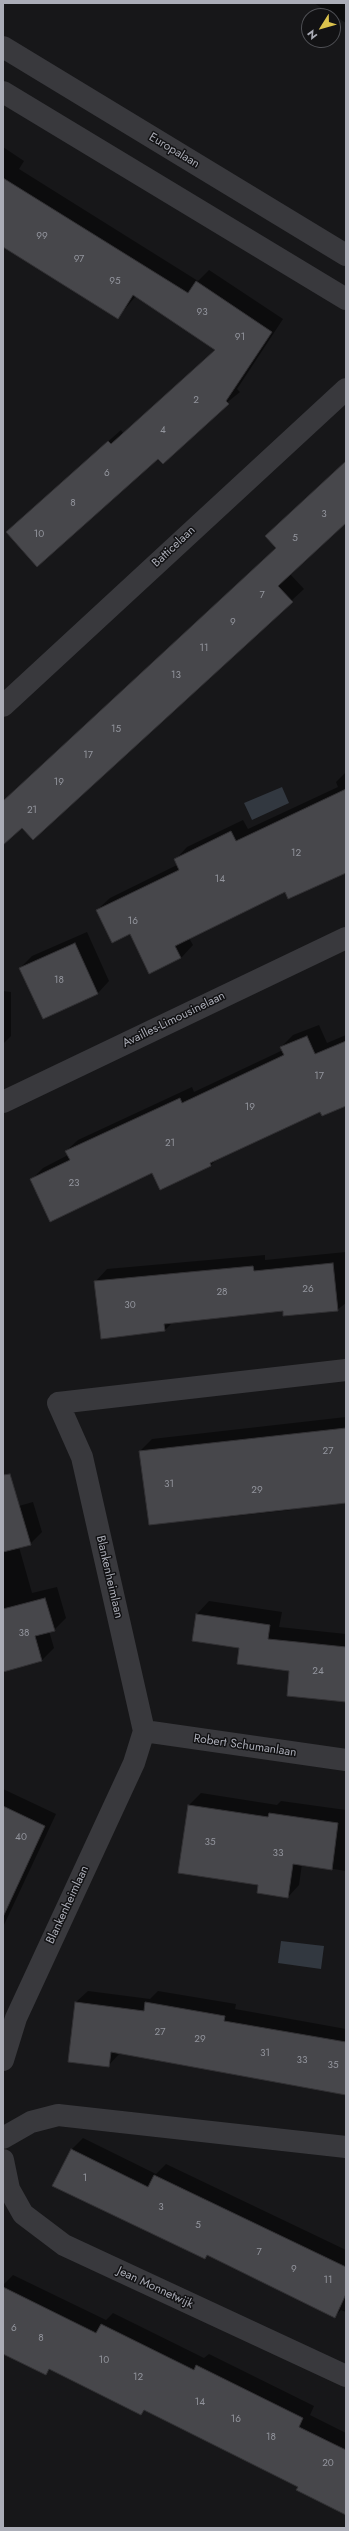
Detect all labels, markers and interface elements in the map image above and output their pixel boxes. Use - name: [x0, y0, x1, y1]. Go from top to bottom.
- north arrow: [301, 8, 341, 48]
- text: N: [303, 26, 321, 43]
- street label: Europalaan: [146, 130, 202, 172]
- house number: 99: [36, 231, 48, 243]
- house number: 97: [74, 254, 84, 266]
- house number: 95: [109, 276, 121, 288]
- house number: 93: [196, 307, 208, 319]
- house number: 91: [235, 332, 245, 344]
- house number: 2: [193, 395, 199, 407]
- house number: 4: [160, 425, 166, 437]
- house number: 6: [104, 468, 110, 480]
- house number: 8: [70, 498, 76, 510]
- house number: 3: [321, 509, 327, 521]
- street label: Batticelaan: [149, 523, 199, 571]
- house number: 10: [34, 529, 44, 541]
- house number: 5: [292, 533, 298, 545]
- house number: 7: [259, 590, 265, 602]
- house number: 9: [230, 617, 236, 629]
- house number: 11: [200, 643, 208, 655]
- house number: 13: [171, 670, 181, 682]
- house number: 15: [111, 724, 121, 736]
- house number: 17: [83, 750, 93, 762]
- house number: 19: [54, 777, 64, 789]
- house number: 21: [27, 805, 37, 817]
- house number: 12: [291, 848, 301, 860]
- house number: 14: [215, 874, 225, 886]
- house number: 16: [128, 916, 138, 928]
- house number: 18: [54, 975, 64, 987]
- street label: Availles-Limousinelaan: [120, 989, 228, 1051]
- house number: 17: [314, 1071, 324, 1083]
- house number: 19: [245, 1102, 255, 1114]
- house number: 21: [165, 1138, 175, 1150]
- house number: 23: [68, 1178, 80, 1190]
- house number: 26: [302, 1284, 314, 1296]
- house number: 28: [216, 1287, 228, 1299]
- house number: 30: [124, 1300, 136, 1312]
- house number: 27: [323, 1446, 333, 1458]
- house number: 31: [164, 1479, 174, 1491]
- house number: 29: [251, 1485, 263, 1497]
- street label: Blankenheimlaan: [92, 1534, 126, 1620]
- house number: 38: [19, 1628, 29, 1640]
- house number: 24: [312, 1666, 324, 1678]
- street label: Robert Schumanlaan: [193, 1732, 297, 1760]
- house number: 40: [15, 1832, 27, 1844]
- house number: 35: [204, 1837, 216, 1849]
- house number: 33: [273, 1848, 283, 1860]
- street label: Blankenheimlaan: [44, 1864, 92, 1946]
- house number: 27: [155, 2027, 165, 2039]
- house number: 29: [194, 2034, 206, 2046]
- house number: 31: [260, 2048, 270, 2060]
- house number: 33: [297, 2055, 307, 2067]
- house number: 35: [327, 2060, 339, 2072]
- house number: 1: [83, 2173, 87, 2185]
- house number: 3: [158, 2202, 164, 2214]
- house number: 5: [195, 2220, 201, 2232]
- house number: 7: [256, 2247, 262, 2259]
- street label: Jean Monnetwijk: [115, 2264, 195, 2312]
- house number: 9: [291, 2264, 297, 2276]
- house number: 11: [324, 2275, 332, 2287]
- house number: 6: [11, 2323, 17, 2335]
- house number: 8: [38, 2333, 44, 2345]
- house number: 10: [99, 2355, 109, 2367]
- house number: 12: [133, 2372, 143, 2384]
- house number: 14: [195, 2397, 205, 2409]
- house number: 16: [231, 2414, 241, 2426]
- house number: 18: [266, 2432, 276, 2444]
- house number: 20: [322, 2458, 334, 2470]

